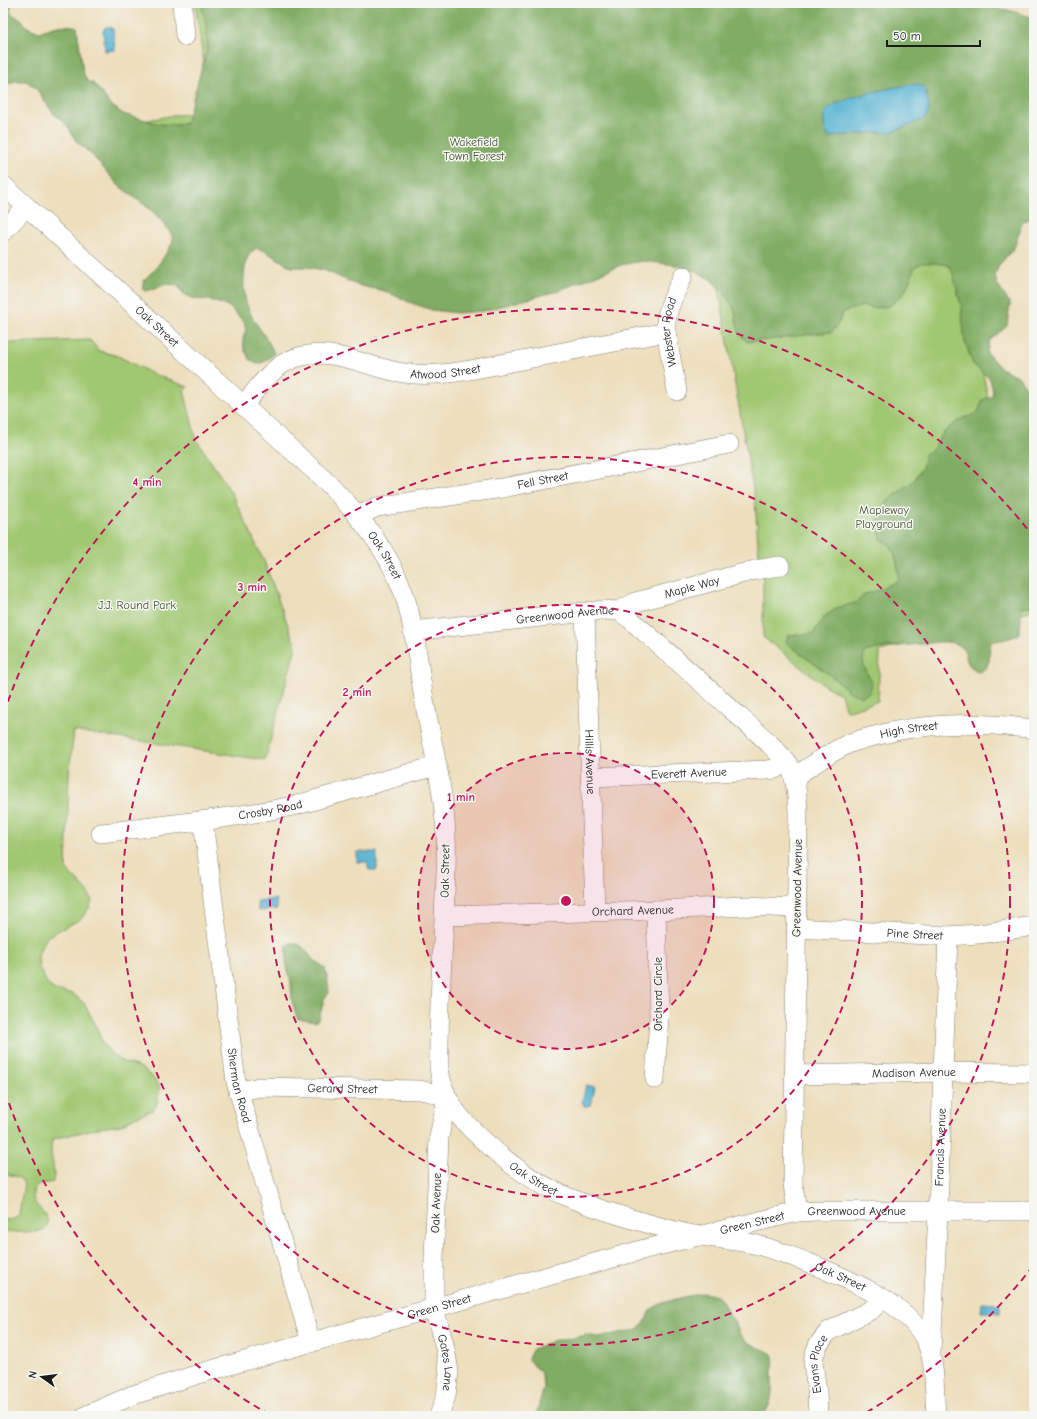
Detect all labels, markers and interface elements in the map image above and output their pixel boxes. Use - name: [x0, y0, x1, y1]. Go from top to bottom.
- scale bar: [887, 22, 980, 48]
- text: 50 m: [893, 29, 921, 43]
- park label: Wakefield Town Forest: [444, 135, 505, 163]
- street label: Webster Road: [659, 295, 679, 368]
- street label: Oak Street: [132, 303, 182, 350]
- street label: Atwood Street: [410, 361, 482, 381]
- street label: Fell Street: [516, 468, 570, 492]
- text: 4 min: [133, 475, 161, 489]
- park label: Mapleway Playground: [855, 503, 913, 531]
- street label: Oak Street: [365, 528, 405, 582]
- street label: Maple Way: [663, 573, 721, 601]
- text: 3 min: [237, 580, 267, 594]
- park label: J.J. Round Park: [98, 598, 176, 612]
- street label: Greenwood Avenue: [515, 603, 615, 627]
- text: 2 min: [342, 685, 372, 699]
- street label: High Street: [878, 718, 939, 741]
- street label: Hillis Avenue: [582, 729, 598, 795]
- street label: Everett Avenue: [651, 765, 727, 782]
- text: 1 min: [447, 790, 475, 804]
- street label: Crosby Road: [237, 797, 304, 823]
- street label: Greenwood Avenue: [789, 839, 805, 937]
- street label: Oak Street: [438, 843, 452, 898]
- centre of rings: [559, 894, 573, 908]
- street label: Orchard Avenue: [592, 902, 674, 919]
- street label: Pine Street: [886, 926, 944, 943]
- street label: Orchard Circle: [651, 957, 665, 1031]
- street label: Sherman Road: [225, 1047, 254, 1125]
- street label: Madison Avenue: [872, 1065, 956, 1080]
- street label: Gerard Street: [307, 1081, 378, 1096]
- street label: Francis Avenue: [932, 1108, 949, 1187]
- street label: Oak Street: [507, 1159, 560, 1199]
- street label: Oak Avenue: [428, 1173, 444, 1233]
- street label: Greenwood Avenue: [807, 1204, 906, 1218]
- street label: Green Street: [718, 1208, 786, 1238]
- street label: Oak Street: [813, 1259, 868, 1294]
- street label: Green Street: [405, 1291, 473, 1322]
- street label: Evans Place: [806, 1332, 831, 1395]
- street label: Gates Lane: [435, 1333, 456, 1392]
- north arrow: [22, 1357, 62, 1397]
- text: N: [26, 1370, 40, 1380]

